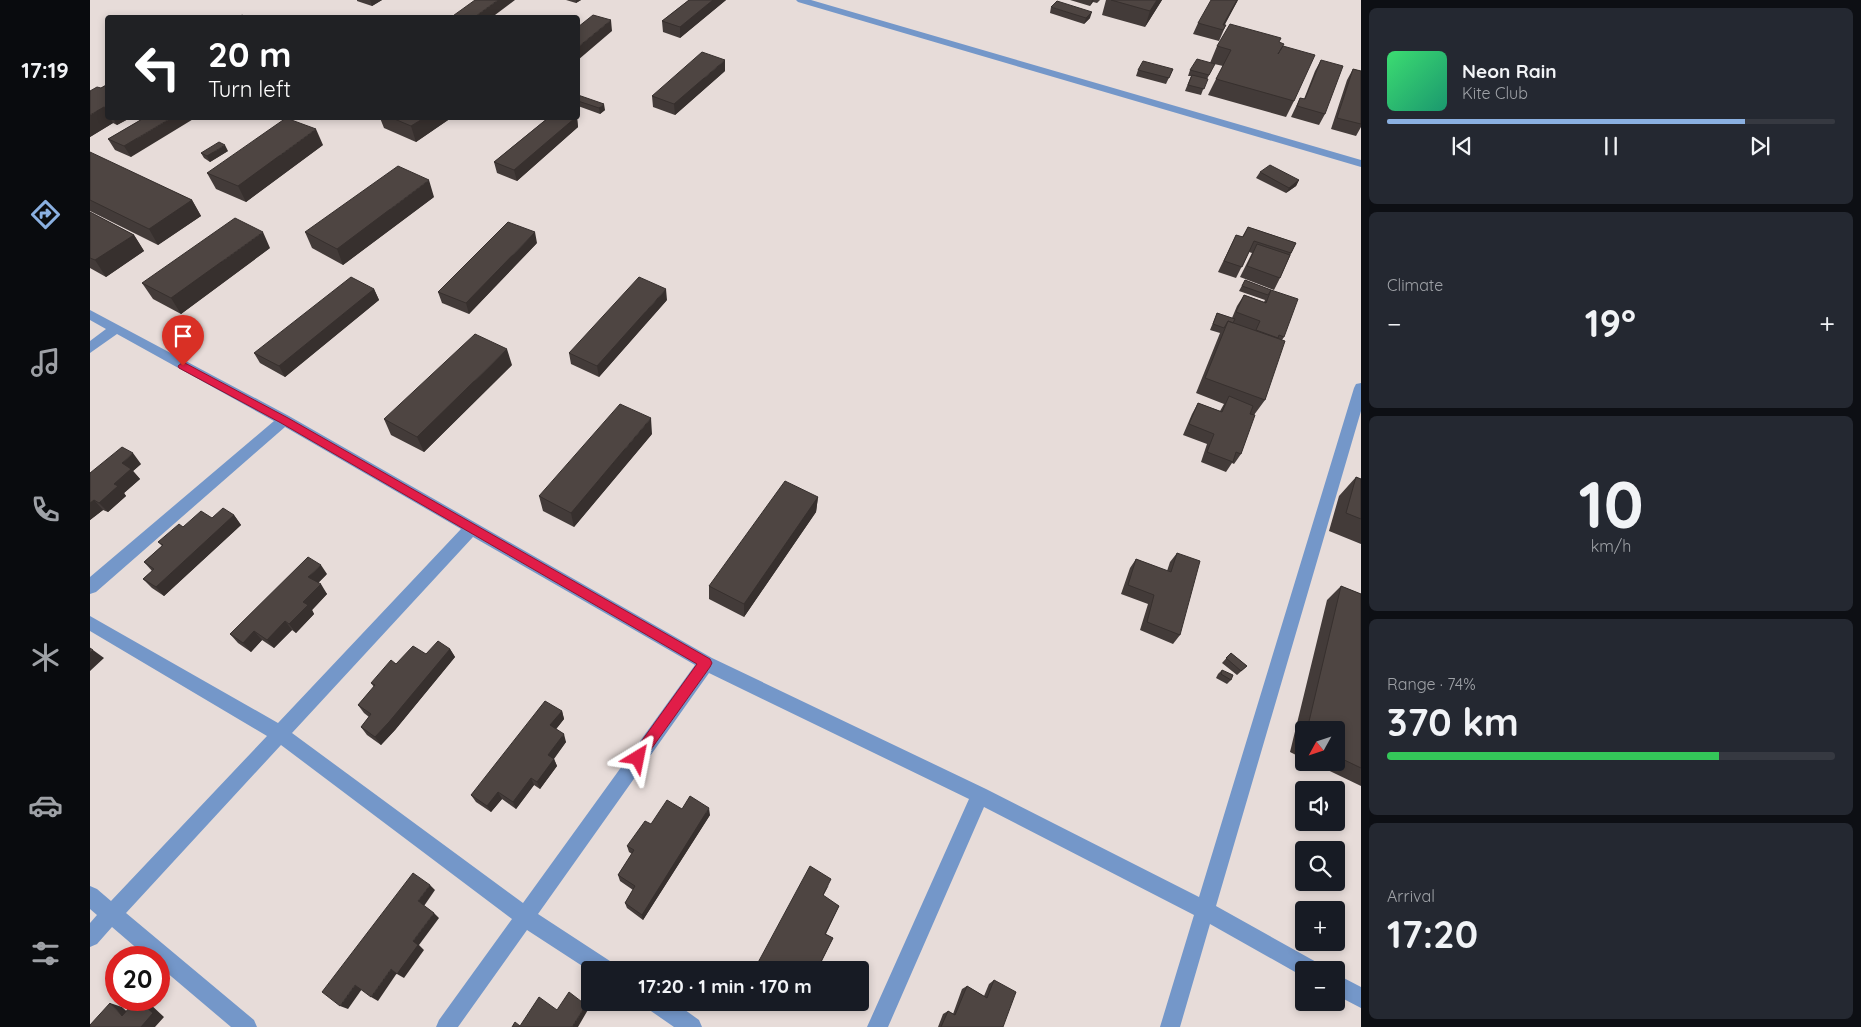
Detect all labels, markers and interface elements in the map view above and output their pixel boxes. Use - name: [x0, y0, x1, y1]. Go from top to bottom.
- text: 20 m: [208, 32, 291, 76]
- icon: left: [125, 35, 190, 100]
- text: 17:19: [21, 56, 69, 84]
- text: Neon Rain: [1462, 59, 1557, 83]
- text: Turn left: [208, 75, 291, 103]
- text: Kite Club: [1462, 83, 1528, 103]
- icon: previous: [1448, 132, 1476, 160]
- icon: pause: [1597, 132, 1625, 160]
- icon: next: [1746, 132, 1774, 160]
- icon: directions: [28, 197, 63, 232]
- text: Climate: [1387, 275, 1443, 295]
- text: 19°: [1585, 299, 1636, 347]
- text: −: [1387, 306, 1402, 341]
- text: +: [1819, 306, 1835, 341]
- pin: [162, 315, 204, 366]
- icon: arrive: [169, 322, 197, 350]
- icon: music: [28, 345, 63, 380]
- text: 10: [1578, 463, 1644, 544]
- icon: phone: [28, 492, 63, 527]
- text: km/h: [1591, 536, 1631, 556]
- icon: climate: [28, 640, 63, 675]
- text: Range · 74%: [1387, 674, 1476, 694]
- text: 370 km: [1387, 698, 1519, 746]
- north arrow: [1295, 721, 1345, 771]
- map controls: [1295, 721, 1345, 1011]
- position arrow: [611, 731, 663, 783]
- button: sound: [1295, 781, 1345, 831]
- icon: car: [28, 788, 63, 823]
- button: search: [1295, 841, 1345, 891]
- text: Arrival: [1387, 886, 1435, 906]
- button: +: [1295, 901, 1345, 951]
- text: 17:20: [1387, 910, 1478, 958]
- icon: filters: [28, 936, 63, 971]
- speed limit sign: 20: [105, 946, 170, 1011]
- button: −: [1295, 961, 1345, 1011]
- text: 17:20 · 1 min · 170 m: [638, 974, 812, 998]

